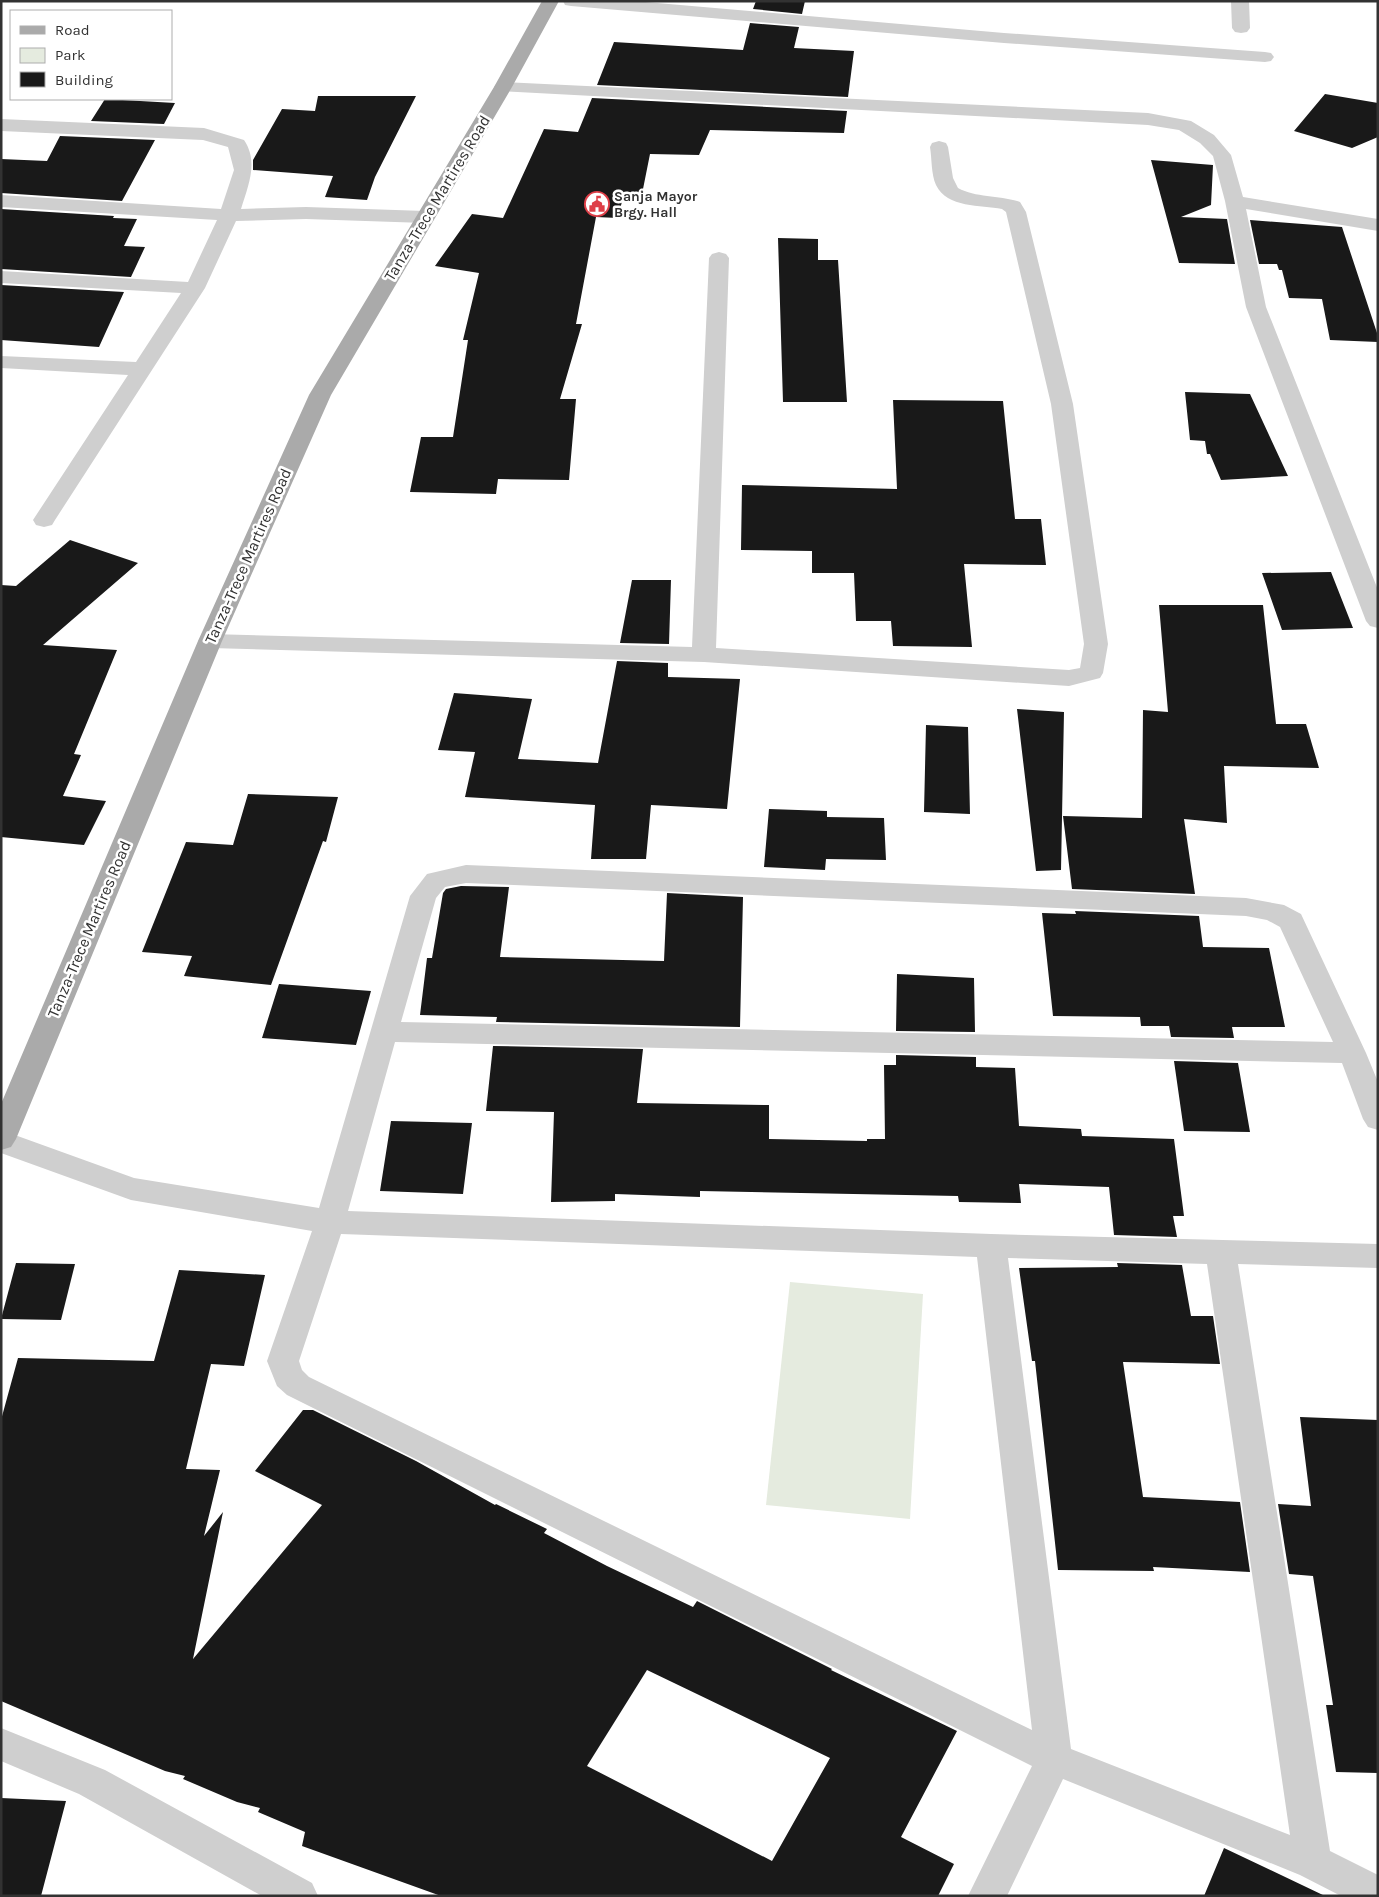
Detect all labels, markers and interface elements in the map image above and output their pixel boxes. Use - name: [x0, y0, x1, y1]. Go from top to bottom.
- legend: [10, 10, 172, 100]
- text: Road: [55, 21, 90, 39]
- text: Park: [55, 46, 85, 64]
- text: Building: [55, 71, 113, 89]
- street label: Tanza-Trece Martires Road: [380, 112, 494, 284]
- place label: Sanja Mayor Brgy. Hall: [614, 188, 698, 221]
- public building icon: Sanja Mayor Brgy. Hall: [584, 191, 610, 217]
- street label: Tanza-Trece Martires Road: [201, 465, 295, 647]
- street label: Tanza-Trece Martires Road: [43, 838, 135, 1020]

